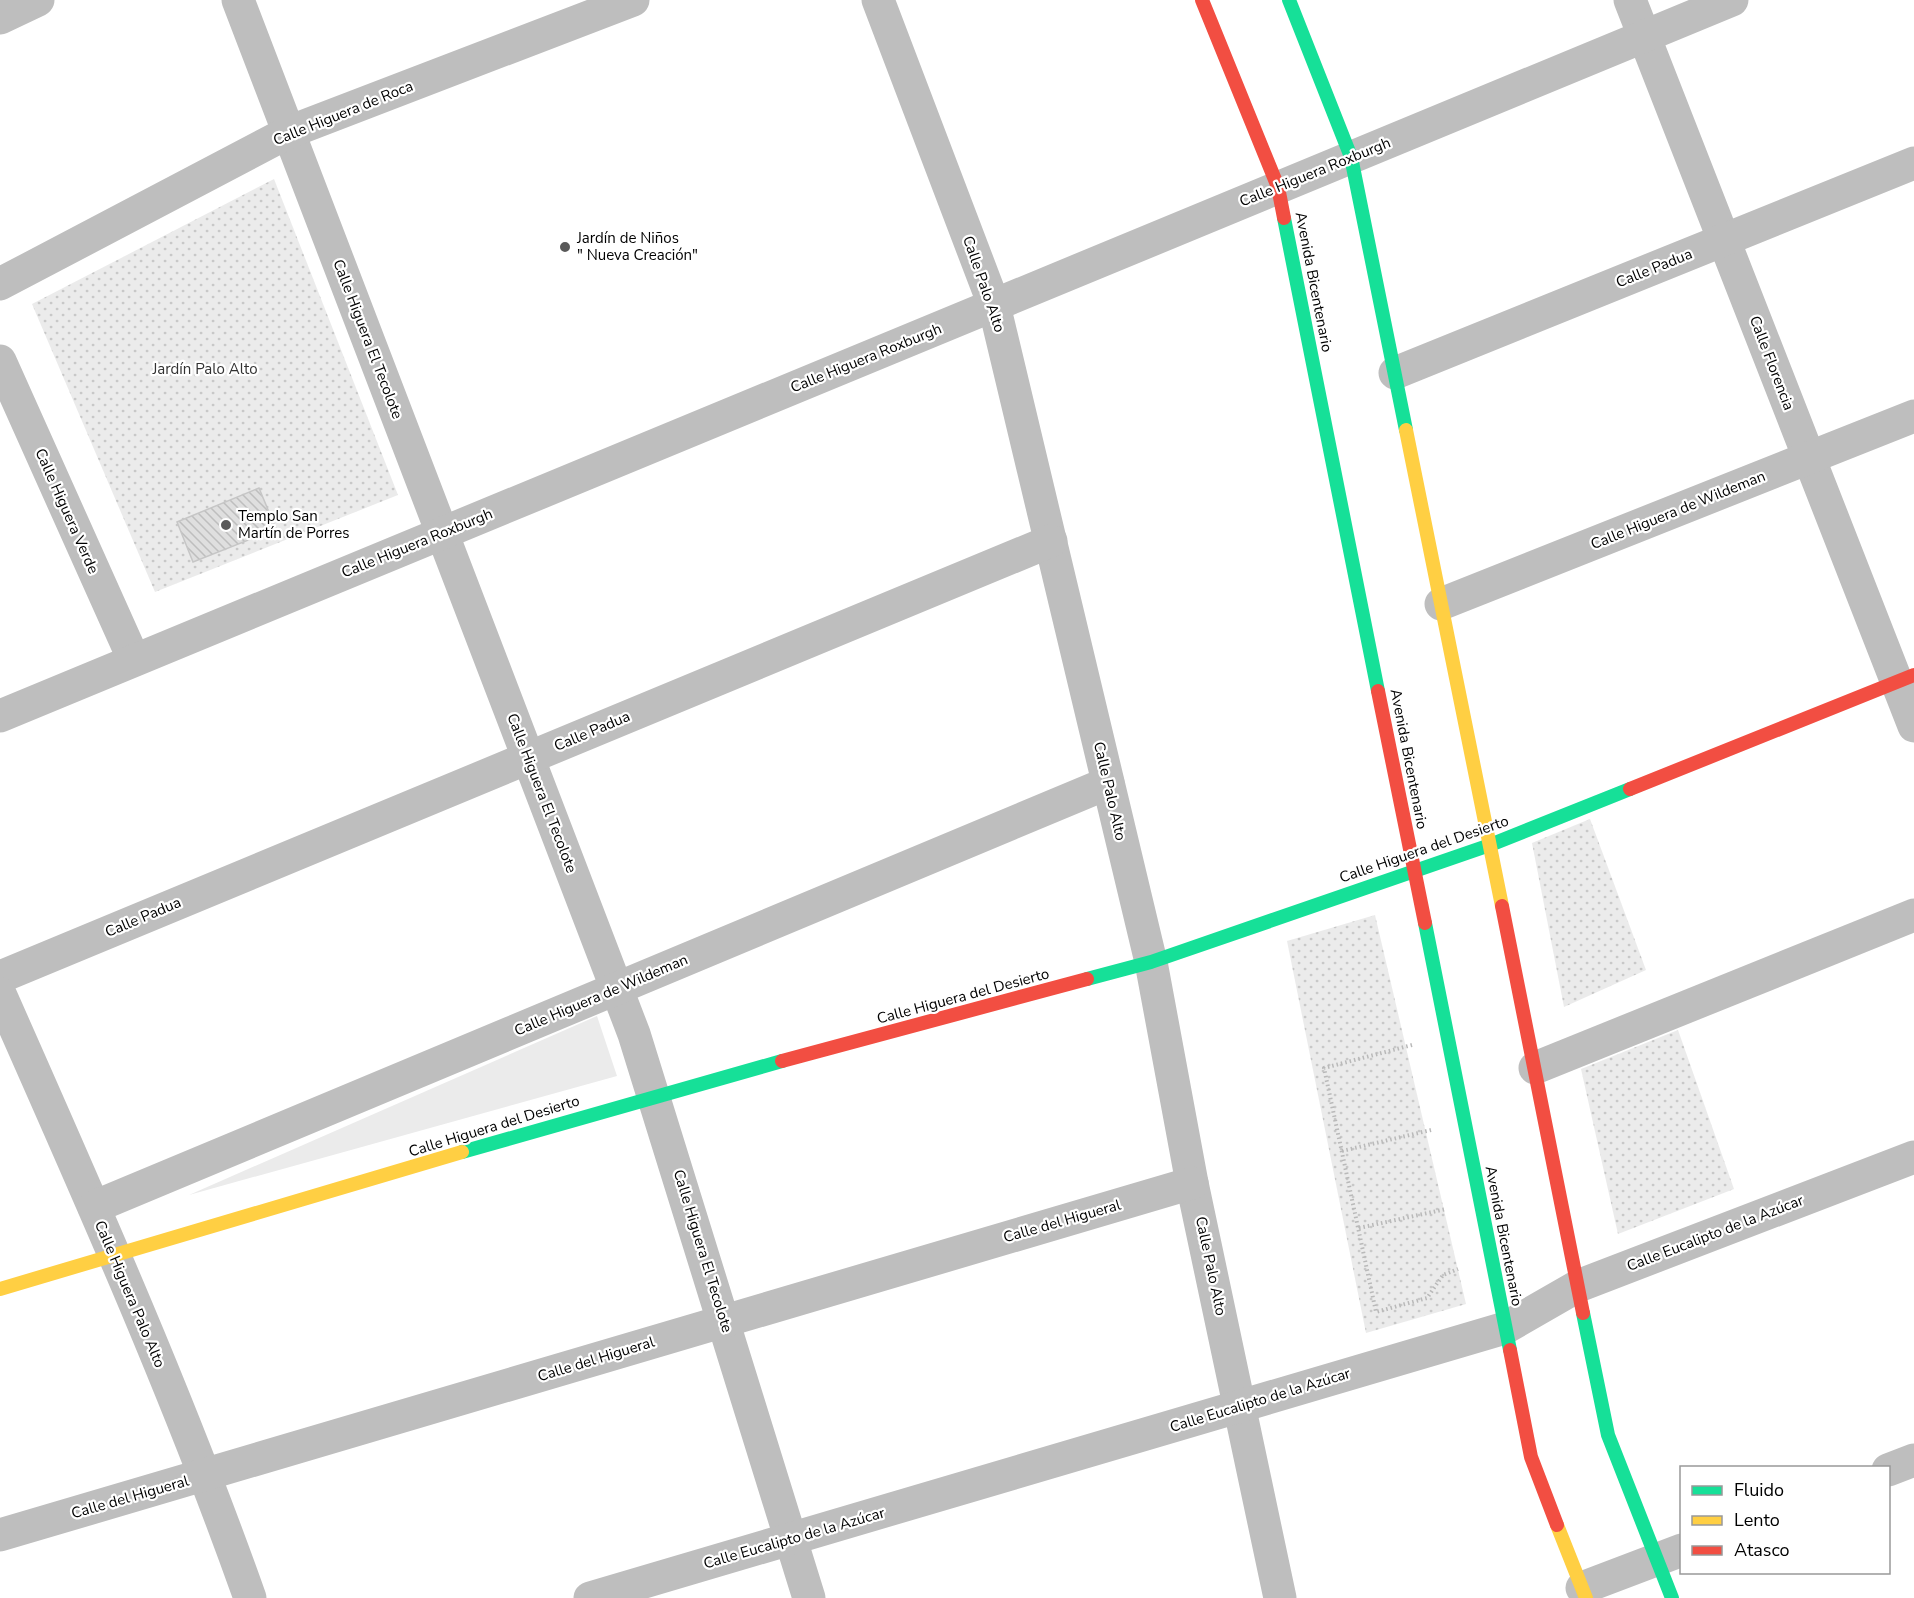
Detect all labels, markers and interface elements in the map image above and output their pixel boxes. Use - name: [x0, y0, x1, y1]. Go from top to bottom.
- street label: Calle Higuera de Roca: [270, 76, 416, 150]
- street label: Calle Higuera Roxburgh: [1236, 133, 1394, 211]
- street label: Avenida Bicentenario: [1291, 210, 1337, 354]
- place label: Jardín de Niños " Nueva Creación": [576, 228, 698, 265]
- street label: Calle Palo Alto: [958, 233, 1010, 335]
- marker: Jardín de Niños " Nueva Creación": [558, 240, 572, 254]
- street label: Calle Padua: [1613, 244, 1695, 292]
- street label: Calle Higuera El Tecolote: [328, 256, 408, 422]
- street label: Calle Florencia: [1745, 313, 1799, 413]
- street label: Calle Higuera Roxburgh: [787, 319, 945, 397]
- park label: Jardín Palo Alto: [151, 359, 258, 379]
- street label: Calle Higuera Verde: [30, 445, 104, 577]
- street label: Calle Higuera de Wildeman: [1588, 466, 1768, 554]
- street label: Calle Higuera Roxburgh: [338, 504, 496, 582]
- place label: Templo San Martín de Porres: [238, 506, 350, 543]
- marker: Templo San Martín de Porres: [219, 518, 233, 532]
- street label: Avenida Bicentenario: [1386, 687, 1432, 831]
- street label: Calle Padua: [551, 706, 633, 756]
- street label: Calle Higuera El Tecolote: [502, 710, 582, 876]
- street label: Calle Palo Alto: [1089, 740, 1131, 842]
- street label: Calle Higuera del Desierto: [1337, 811, 1511, 887]
- street label: Calle Padua: [102, 892, 184, 942]
- street label: Calle Higuera de Wildeman: [511, 949, 691, 1041]
- street label: Calle Higuera del Desierto: [875, 963, 1051, 1029]
- street label: Calle Higuera del Desierto: [406, 1090, 582, 1162]
- street label: Avenida Bicentenario: [1481, 1164, 1527, 1308]
- street label: Calle Higuera El Tecolote: [669, 1167, 737, 1335]
- street label: Calle Eucalipto de la Azúcar: [1624, 1190, 1807, 1276]
- street label: Calle del Higueral: [1001, 1195, 1124, 1247]
- street label: Calle Palo Alto: [1191, 1215, 1231, 1317]
- street label: Calle Higuera Palo Alto: [90, 1217, 170, 1371]
- street label: Calle del Higueral: [535, 1332, 657, 1386]
- street label: Calle Eucalipto de la Azúcar: [1167, 1363, 1353, 1437]
- legend: [1680, 1466, 1890, 1574]
- street label: Calle del Higueral: [69, 1471, 192, 1523]
- text: Fluido: [1734, 1478, 1784, 1502]
- street label: Calle Eucalipto de la Azúcar: [701, 1502, 888, 1573]
- text: Lento: [1734, 1508, 1780, 1532]
- text: Atasco: [1734, 1538, 1790, 1562]

